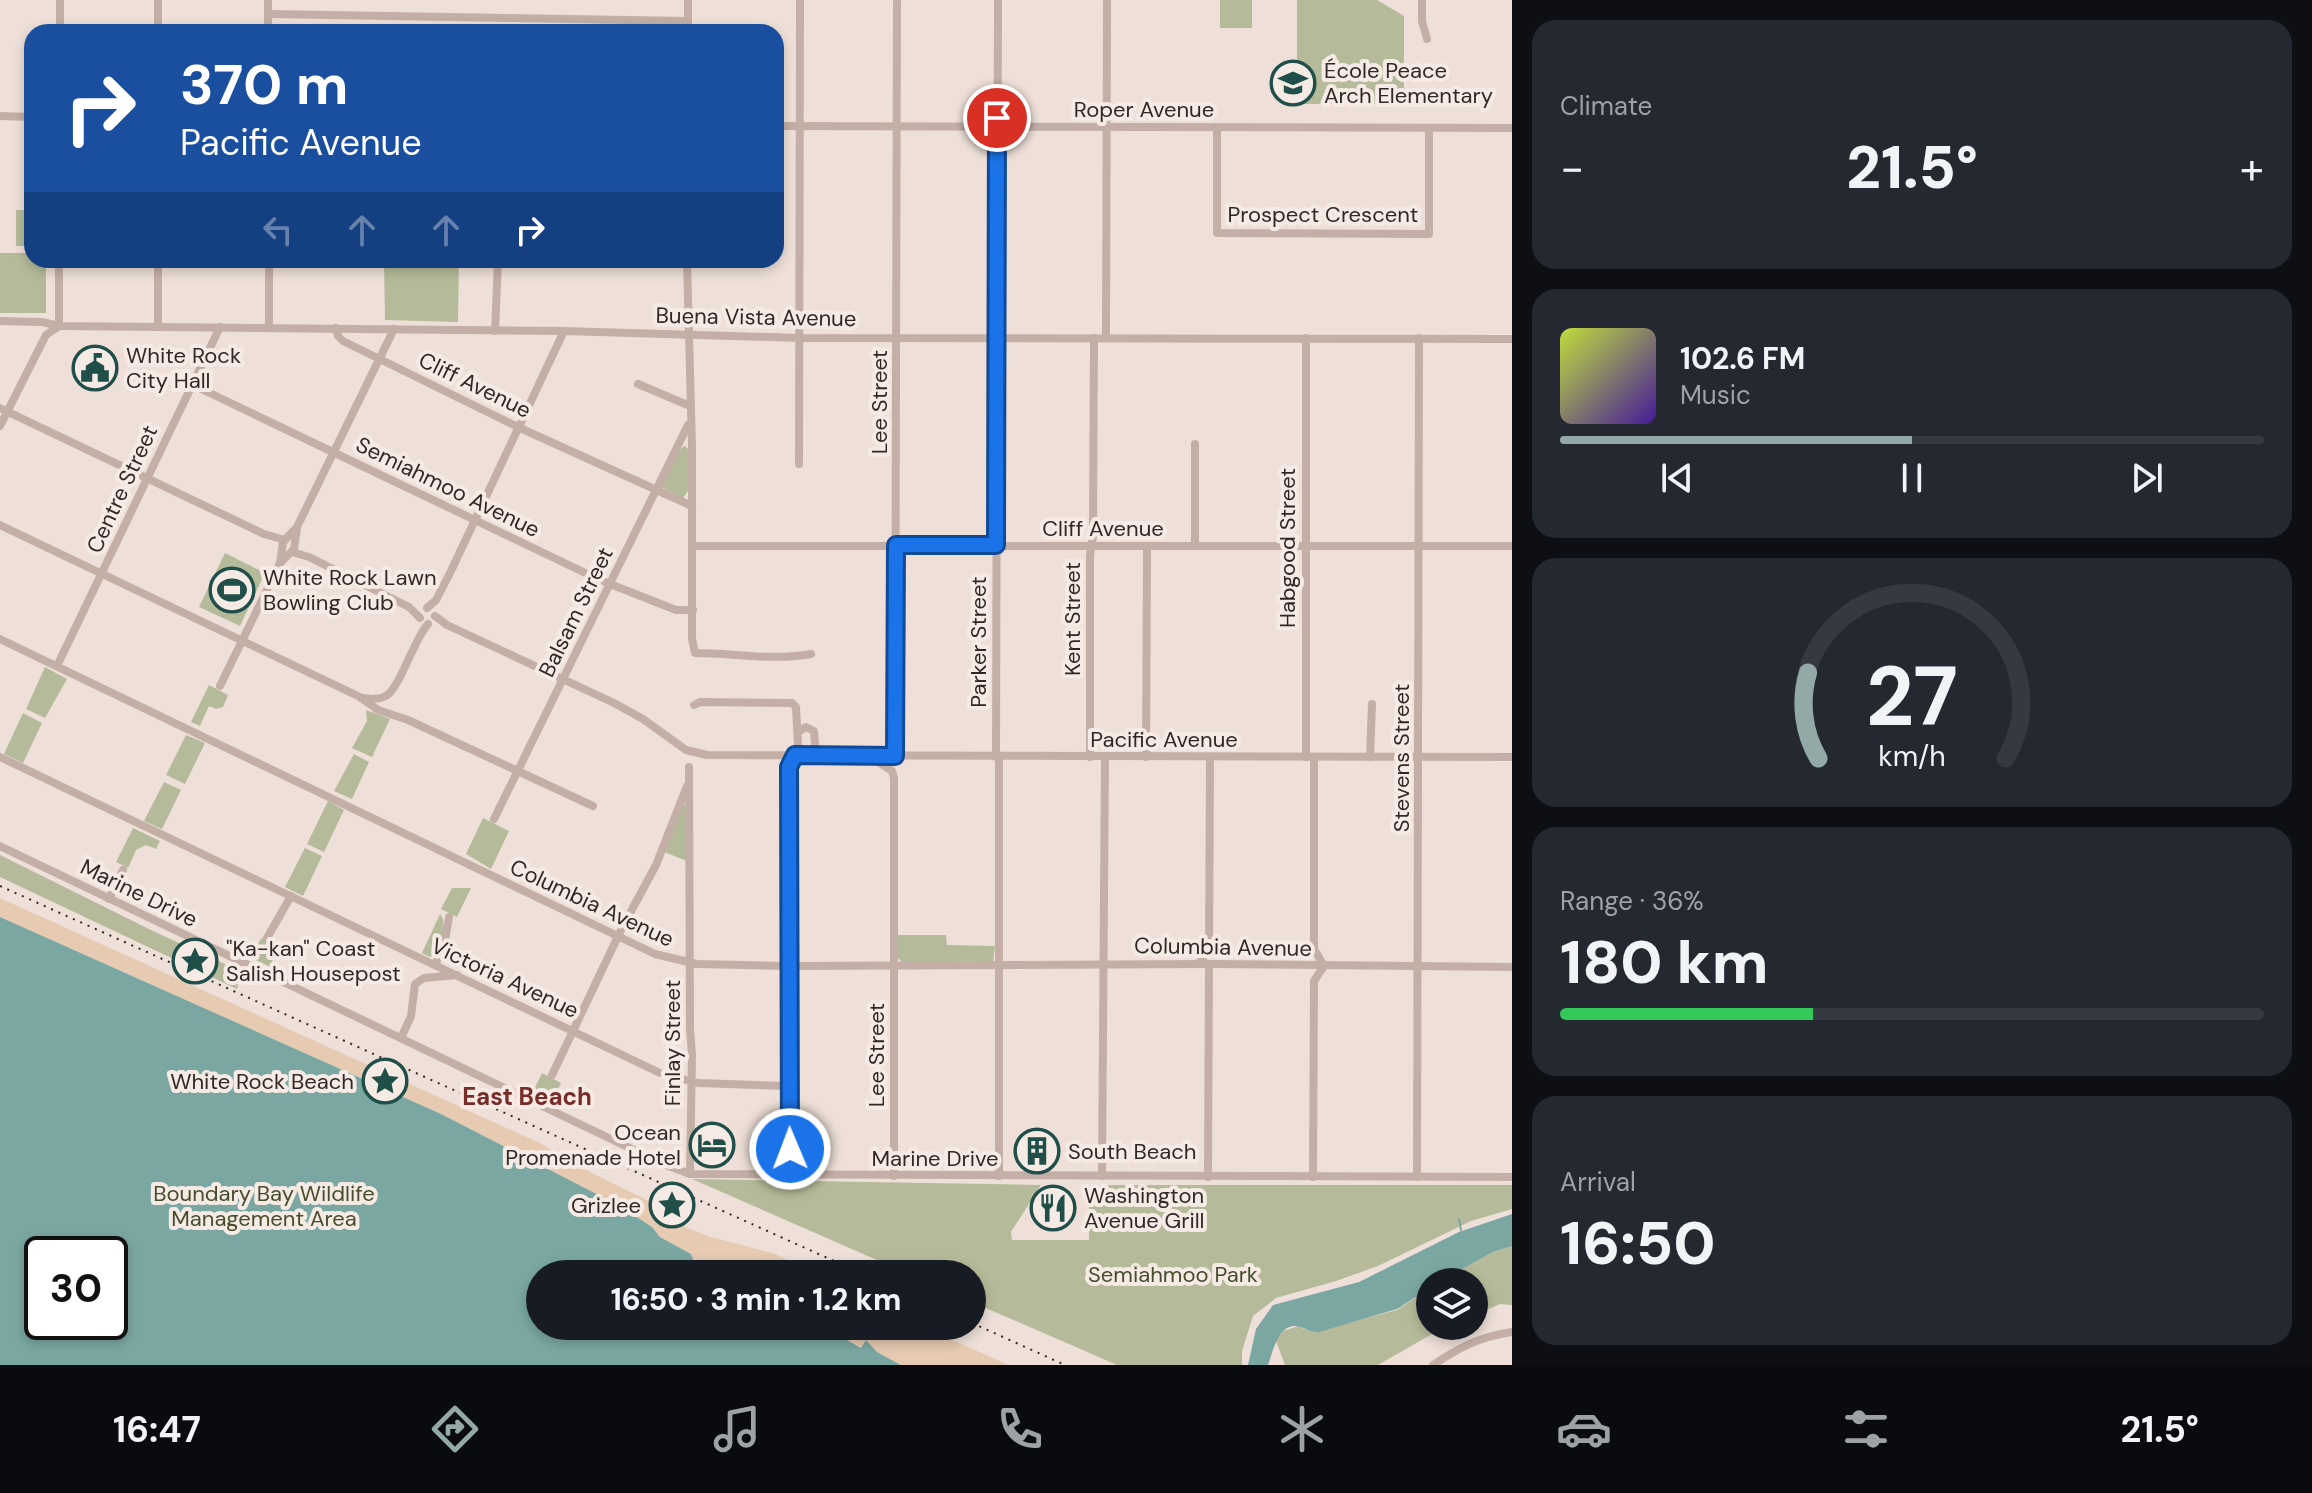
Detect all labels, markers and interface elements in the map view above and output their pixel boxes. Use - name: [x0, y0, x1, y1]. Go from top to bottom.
- text: 370 m: [180, 48, 348, 121]
- icon: right: [48, 56, 152, 160]
- place label: École Peace Arch Elementary: [1324, 56, 1493, 110]
- school or university icon: École Peace Arch Elementary: [1269, 59, 1317, 107]
- pin: [963, 84, 1031, 152]
- text: Climate: [1560, 89, 1652, 123]
- street label: Roper Avenue: [1074, 95, 1214, 124]
- icon: arrive: [975, 96, 1019, 140]
- text: Pacific Avenue: [180, 119, 422, 166]
- text: 21.5°: [1846, 128, 1978, 207]
- text: −: [1560, 139, 1584, 197]
- text: +: [2240, 139, 2264, 197]
- street label: Prospect Crescent: [1228, 200, 1418, 229]
- icon: left: [256, 208, 300, 252]
- icon: ahead: [340, 208, 384, 252]
- icon: ahead: [424, 208, 468, 252]
- icon: right: [508, 208, 552, 252]
- street label: Buena Vista Avenue: [655, 301, 857, 333]
- text: 102.6 FM: [1680, 339, 1805, 378]
- place label: White Rock City Hall: [126, 341, 241, 395]
- public building icon: White Rock City Hall: [71, 344, 119, 392]
- street label: Cliff Avenue: [414, 345, 536, 425]
- street label: Lee Street: [865, 350, 894, 454]
- text: Music: [1680, 378, 1751, 412]
- street label: Centre Street: [80, 420, 164, 558]
- street label: Semiahmoo Avenue: [351, 430, 545, 544]
- icon: previous: [1655, 456, 1699, 500]
- icon: pause: [1890, 456, 1934, 500]
- icon: next: [2125, 456, 2169, 500]
- street label: Habgood Street: [1273, 468, 1302, 628]
- street label: Cliff Avenue: [1042, 514, 1164, 543]
- street label: Balsam Street: [532, 542, 620, 682]
- street label: Kent Street: [1058, 562, 1087, 676]
- place label: White Rock Lawn Bowling Club: [263, 563, 437, 617]
- sports icon: White Rock Lawn Bowling Club: [208, 566, 256, 614]
- street label: Parker Street: [964, 576, 993, 708]
- text: 27: [1866, 641, 1958, 750]
- street label: Stevens Street: [1387, 684, 1416, 832]
- street label: Pacific Avenue: [1090, 725, 1238, 754]
- text: km/h: [1878, 738, 1946, 775]
- street label: Marine Drive: [76, 852, 202, 934]
- street label: Columbia Avenue: [505, 852, 679, 954]
- text: Range · 36%: [1560, 884, 1704, 918]
- text: 180 km: [1560, 923, 1768, 1002]
- street label: Victoria Avenue: [427, 931, 583, 1025]
- street label: Columbia Avenue: [1134, 931, 1312, 963]
- place label: "Ka-kan" Coast Salish Housepost: [226, 934, 401, 988]
- place icon: "Ka-kan" Coast Salish Housepost: [171, 937, 219, 985]
- street label: Finlay Street: [658, 980, 687, 1106]
- street label: Lee Street: [862, 1003, 891, 1107]
- place icon: White Rock Beach: [361, 1057, 409, 1105]
- place label: White Rock Beach: [170, 1067, 354, 1096]
- district label: East Beach: [462, 1081, 592, 1112]
- position arrow: [748, 1107, 832, 1191]
- place label: Ocean Promenade Hotel: [505, 1118, 681, 1172]
- hotel icon: Ocean Promenade Hotel: [688, 1121, 736, 1169]
- building icon: South Beach: [1013, 1127, 1061, 1175]
- place label: South Beach: [1068, 1137, 1197, 1166]
- street label: Marine Drive: [872, 1144, 998, 1173]
- text: Arrival: [1560, 1165, 1636, 1199]
- park label: Boundary Bay Wildlife Management Area: [153, 1179, 375, 1233]
- place icon: Grizlee: [648, 1181, 696, 1229]
- place label: Washington Avenue Grill: [1084, 1181, 1205, 1235]
- restaurant icon: Washington Avenue Grill: [1029, 1184, 1077, 1232]
- place label: Grizlee: [571, 1191, 641, 1220]
- text: 16:50: [1560, 1204, 1716, 1283]
- speed limit sign: 30: [24, 1236, 128, 1340]
- park label: Semiahmoo Park: [1088, 1260, 1258, 1289]
- map controls: [1416, 1268, 1488, 1340]
- button: layers: [1416, 1268, 1488, 1340]
- text: 16:50 · 3 min · 1.2 km: [611, 1280, 901, 1319]
- icon: directions: [427, 1401, 483, 1457]
- icon: music: [709, 1401, 765, 1457]
- icon: phone: [992, 1401, 1048, 1457]
- icon: climate: [1274, 1401, 1330, 1457]
- icon: car: [1556, 1401, 1612, 1457]
- icon: filters: [1838, 1401, 1894, 1457]
- text: 16:47: [113, 1406, 201, 1453]
- text: 21.5°: [2120, 1406, 2199, 1453]

